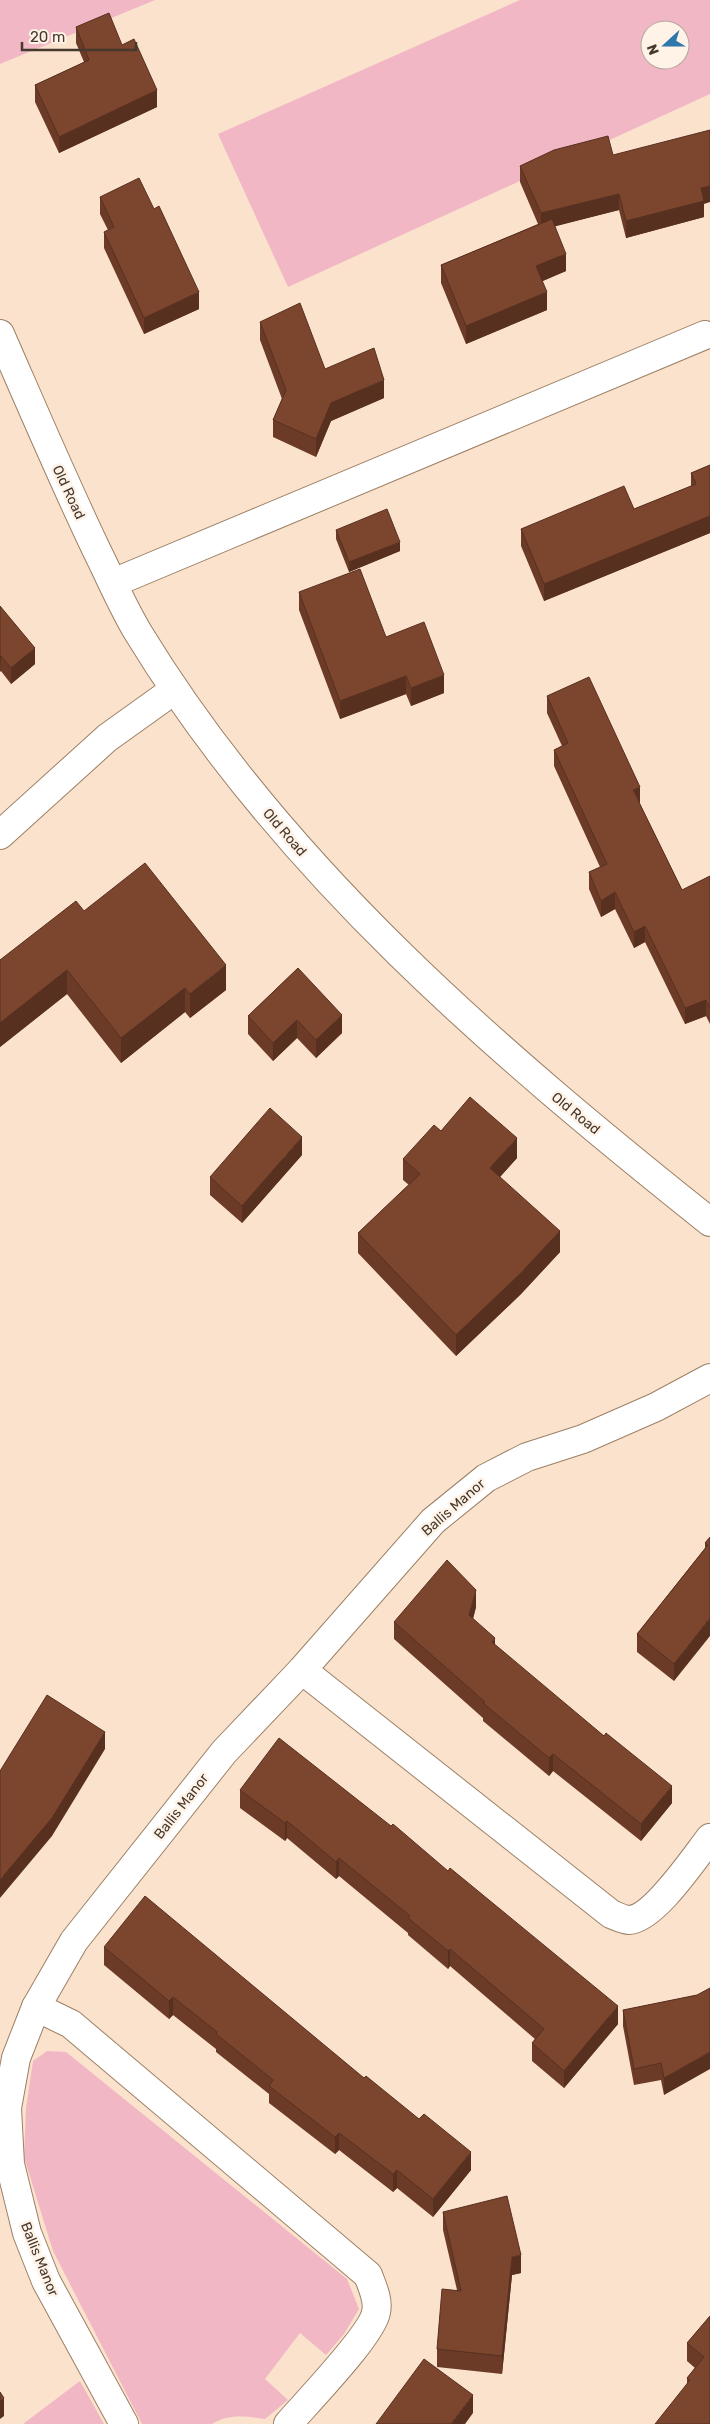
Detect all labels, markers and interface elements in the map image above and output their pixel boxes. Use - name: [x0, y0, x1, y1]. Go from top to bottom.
- scale bar: [22, 20, 136, 52]
- north arrow: [640, 20, 690, 70]
- text: 20 m: [30, 28, 65, 46]
- text: N: [644, 42, 663, 57]
- street label: Old Road: [49, 462, 88, 522]
- street label: Old Road: [259, 805, 310, 860]
- street label: Old Road: [548, 1089, 604, 1138]
- street label: Ballis Manor: [418, 1475, 489, 1540]
- street label: Ballis Manor: [151, 1770, 213, 1842]
- street label: Ballis Manor: [17, 2220, 62, 2299]

